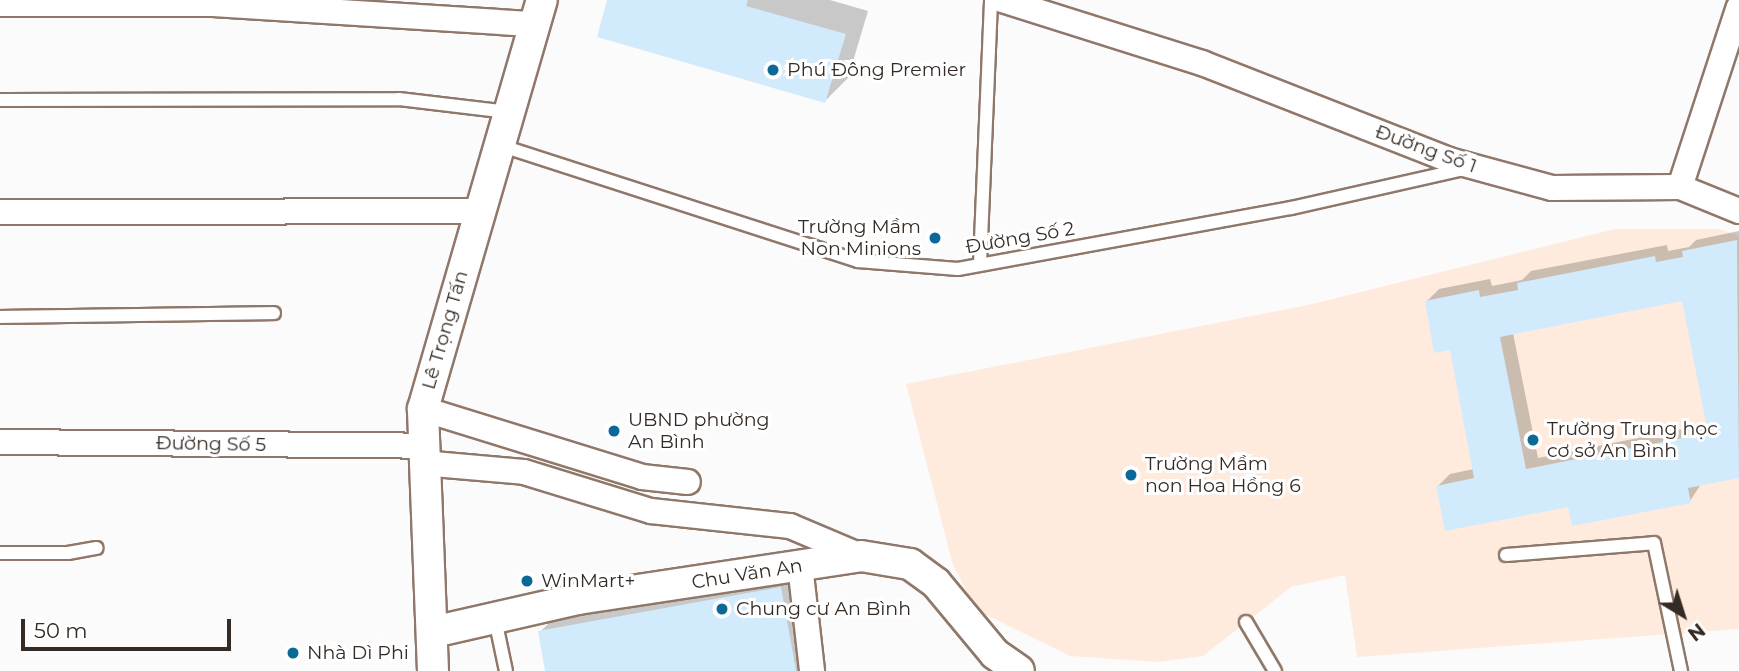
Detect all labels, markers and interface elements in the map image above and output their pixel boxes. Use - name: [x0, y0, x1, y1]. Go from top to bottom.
- place label: Phú Đông Premier: [787, 59, 966, 81]
- marker: Phú Đông Premier: [765, 62, 781, 78]
- street label: Đường Số 1: [1372, 120, 1480, 178]
- place label: Trường Mầm Non Minions: [798, 216, 921, 260]
- street label: Đường Số 2: [964, 217, 1076, 259]
- marker: Trường Mầm Non Minions: [927, 230, 943, 246]
- street label: Lê Trọng Tấn: [417, 268, 473, 392]
- place label: UBND phường An Bình: [628, 409, 769, 453]
- place label: Trường Trung học cơ sở An Bình: [1547, 418, 1718, 462]
- marker: UBND phường An Bình: [606, 423, 622, 439]
- street label: Đường Số 5: [156, 432, 266, 456]
- marker: Trường Trung học cơ sở An Bình: [1525, 432, 1541, 448]
- place label: Trường Mầm non Hoa Hồng 6: [1145, 453, 1301, 497]
- marker: Trường Mầm non Hoa Hồng 6: [1123, 467, 1139, 483]
- street label: Chu Văn An: [690, 554, 804, 594]
- place label: WinMart+: [541, 570, 635, 592]
- marker: WinMart+: [519, 573, 535, 589]
- north arrow: [1648, 580, 1718, 650]
- place label: Chung cư An Bình: [736, 598, 911, 620]
- marker: Chung cư An Bình: [714, 601, 730, 617]
- scale bar: [24, 604, 234, 648]
- text: 50 m: [34, 618, 88, 643]
- text: N: [1683, 618, 1709, 646]
- place label: Nhà Dì Phi: [307, 642, 409, 664]
- marker: Nhà Dì Phi: [285, 645, 301, 661]

